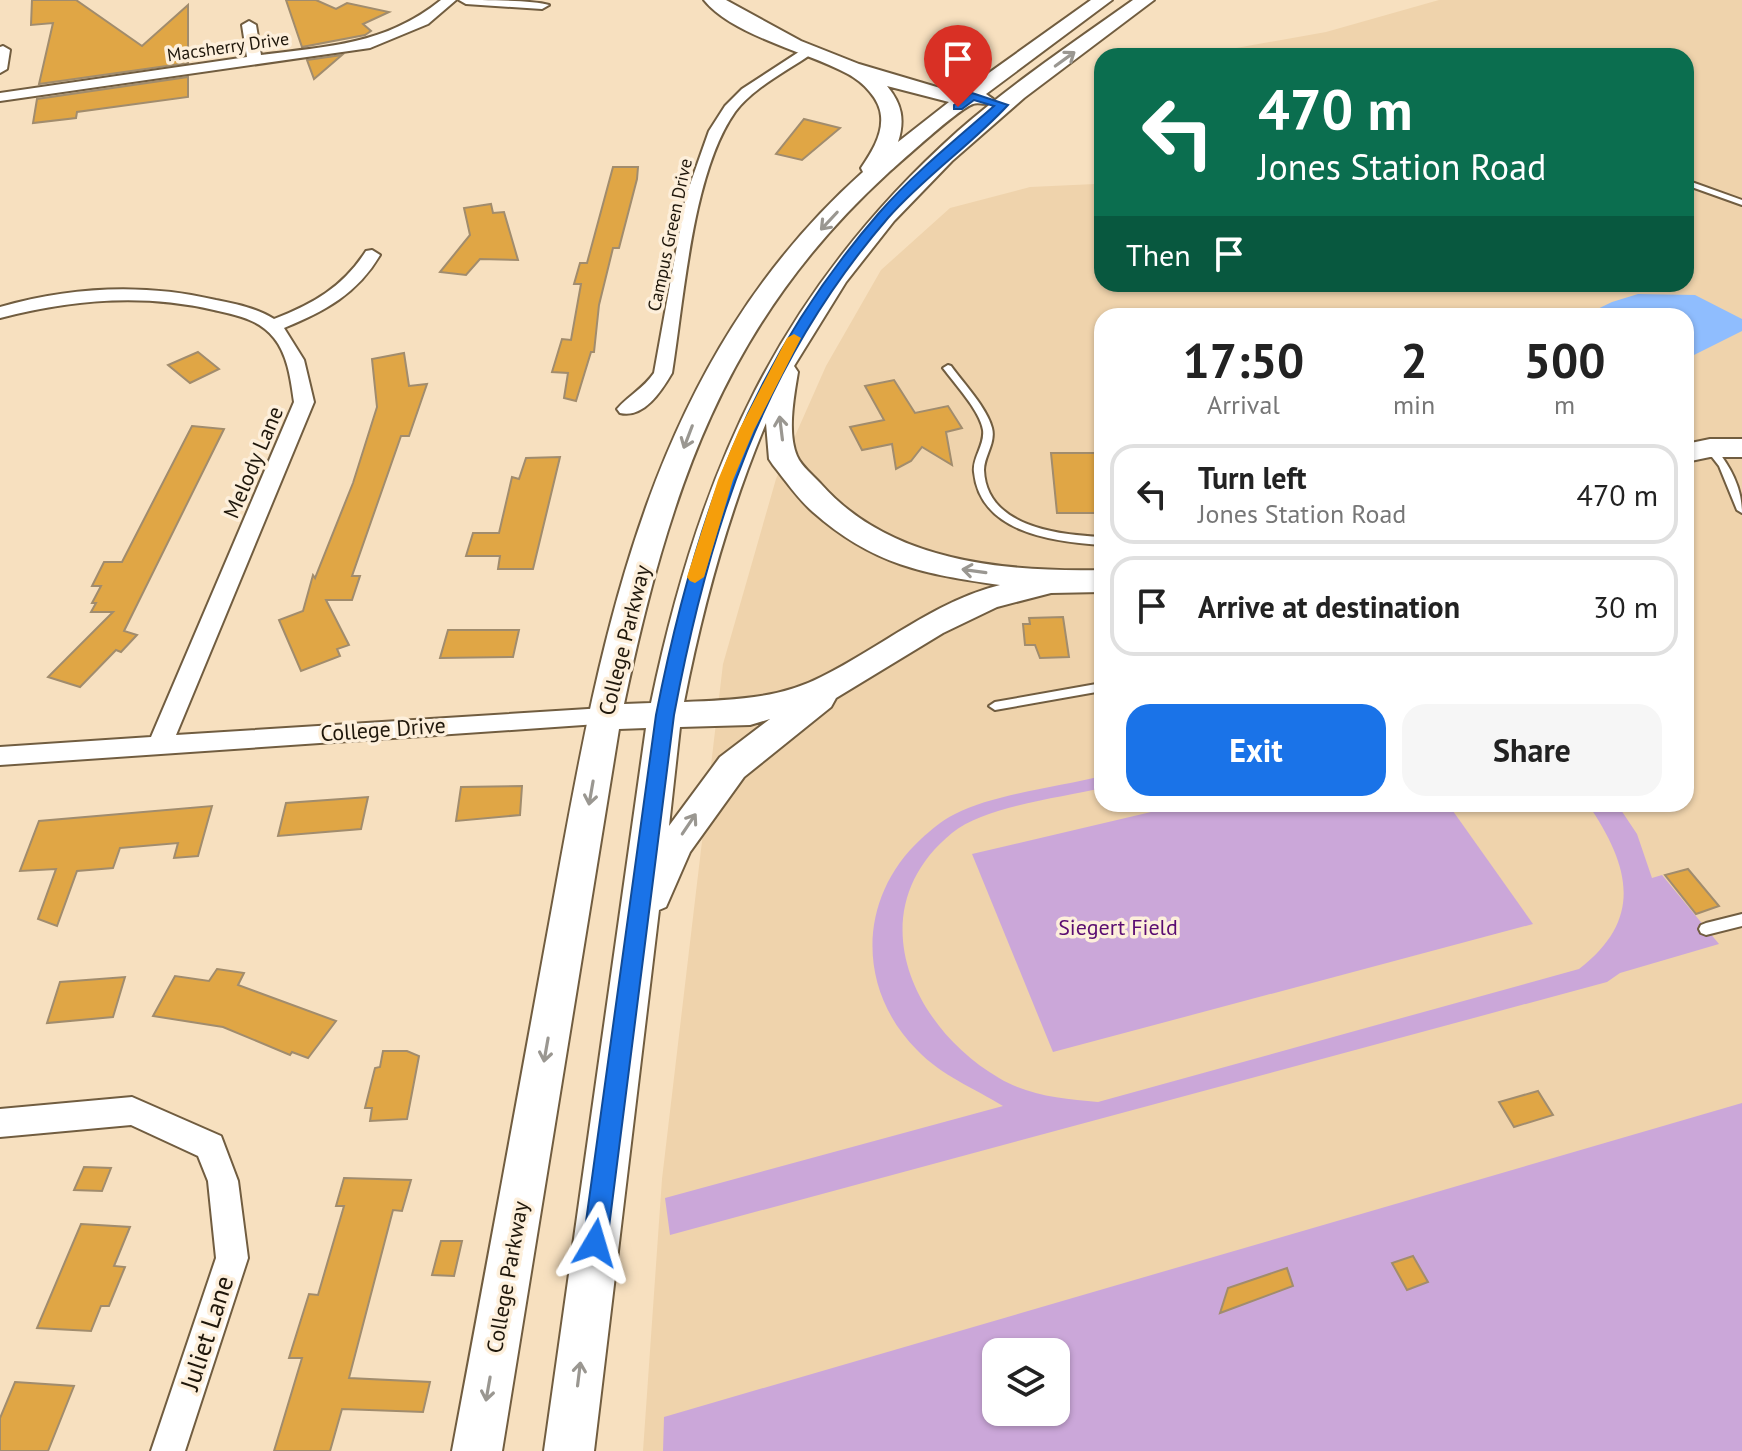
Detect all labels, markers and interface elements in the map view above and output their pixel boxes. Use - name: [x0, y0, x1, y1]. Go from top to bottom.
- pin: [924, 25, 992, 107]
- street label: Macsherry Drive: [165, 27, 290, 66]
- icon: arrive: [936, 37, 980, 81]
- one-way arrow: [1054, 51, 1076, 67]
- text: 470 m: [1258, 73, 1413, 145]
- icon: left: [1126, 80, 1230, 184]
- text: Jones Station Road: [1258, 143, 1546, 190]
- street label: Campus Green Drive: [642, 156, 697, 313]
- one-way arrow: [820, 211, 839, 231]
- icon: arrive: [1207, 232, 1251, 276]
- text: Then: [1126, 235, 1191, 274]
- text: 17:50: [1183, 329, 1304, 391]
- text: 2: [1400, 329, 1428, 391]
- text: 500: [1524, 329, 1605, 391]
- text: Arrival: [1207, 388, 1280, 421]
- text: min: [1393, 388, 1435, 421]
- text: m: [1554, 388, 1575, 421]
- street label: Melody Lane: [217, 402, 289, 522]
- one-way arrow: [773, 415, 788, 442]
- one-way arrow: [679, 424, 694, 449]
- text: Turn left: [1198, 458, 1306, 497]
- icon: left: [1130, 472, 1174, 516]
- text: 470 m: [1577, 475, 1658, 514]
- text: Jones Station Road: [1198, 497, 1406, 530]
- street label: College Parkway: [592, 561, 656, 718]
- one-way arrow: [962, 563, 987, 578]
- icon: arrive: [1130, 584, 1174, 628]
- text: Arrive at destination: [1198, 587, 1460, 626]
- text: 30 m: [1593, 587, 1658, 626]
- button: Exit: [1126, 704, 1386, 796]
- button: Share: [1402, 704, 1662, 796]
- street label: College Drive: [319, 711, 447, 747]
- one-way arrow: [582, 780, 597, 806]
- one-way arrow: [680, 814, 697, 836]
- park label: Siegert Field: [1058, 913, 1178, 941]
- one-way arrow: [538, 1036, 553, 1062]
- street label: College Parkway: [480, 1198, 534, 1355]
- position arrow: [553, 1201, 637, 1285]
- street label: Juliet Lane: [172, 1271, 241, 1395]
- map controls: [982, 1338, 1070, 1426]
- button: layers: [982, 1338, 1070, 1426]
- one-way arrow: [572, 1362, 587, 1387]
- one-way arrow: [479, 1375, 494, 1401]

